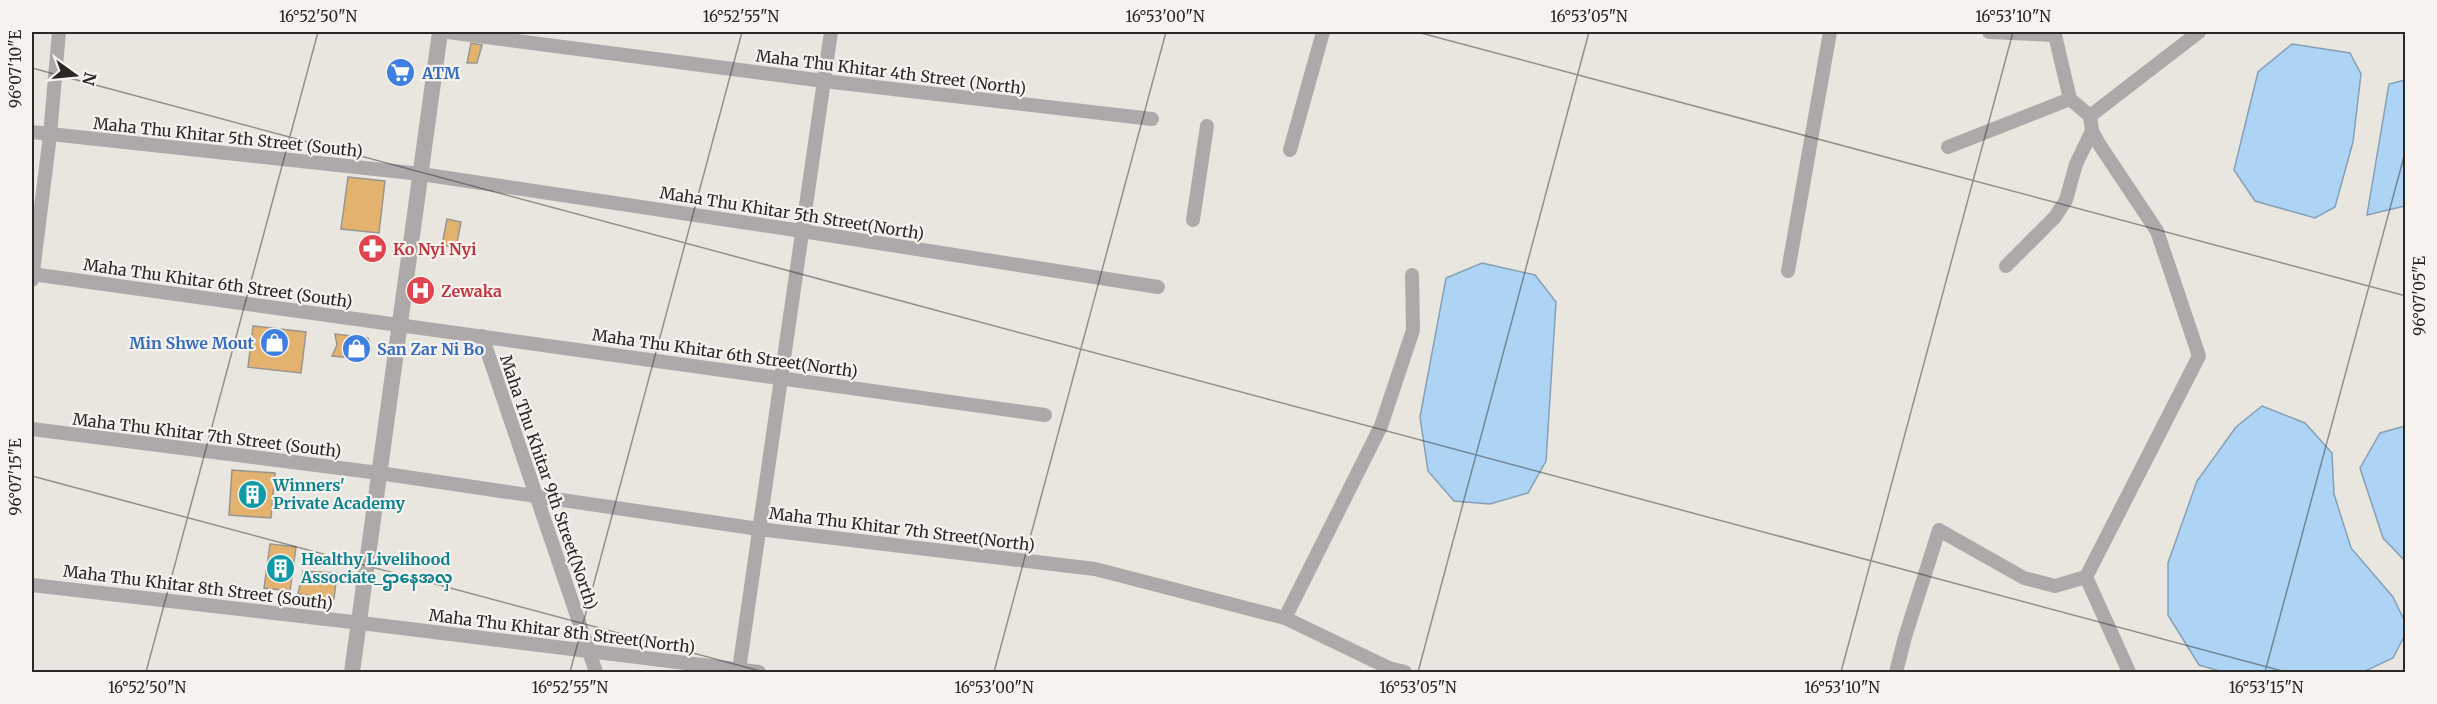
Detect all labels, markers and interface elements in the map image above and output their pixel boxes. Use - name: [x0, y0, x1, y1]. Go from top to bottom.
- text: 16°52'50"N: [279, 7, 357, 26]
- text: 16°52'55"N: [703, 7, 780, 26]
- text: 16°53'00"N: [1126, 7, 1205, 26]
- text: 16°53'05"N: [1550, 7, 1628, 26]
- text: 16°53'10"N: [1975, 7, 2051, 26]
- text: 96°07'10"E: [6, 30, 25, 108]
- north arrow: [45, 45, 105, 105]
- street label: Maha Thu Khitar 4th Street (North): [755, 45, 1027, 99]
- supermarket icon: ATM: [385, 57, 417, 89]
- place label: ATM: [421, 63, 461, 83]
- text: N: [78, 70, 101, 88]
- street label: Maha Thu Khitar 5th Street (South): [92, 113, 364, 161]
- street label: Maha Thu Khitar 5th Street(North): [658, 182, 926, 244]
- pharmacy icon: Ko Nyi Nyi: [356, 233, 388, 265]
- place label: Ko Nyi Nyi: [393, 239, 477, 259]
- street label: Maha Thu Khitar 6th Street (South): [82, 254, 354, 312]
- text: 96°07'05"E: [2410, 256, 2429, 336]
- hospital icon: Zewaka: [404, 275, 436, 307]
- place label: Zewaka: [441, 281, 502, 301]
- street label: Maha Thu Khitar 6th Street(North): [591, 324, 859, 382]
- shop icon: Min Shwe Mout: [259, 327, 291, 359]
- place label: Min Shwe Mout: [129, 333, 255, 353]
- shop icon: San Zar Ni Bo: [340, 333, 372, 365]
- place label: San Zar Ni Bo: [377, 339, 485, 359]
- street label: Maha Thu Khitar 9th Street(North): [496, 352, 602, 612]
- street label: Maha Thu Khitar 7th Street (South): [71, 409, 343, 461]
- text: 96°07'15"E: [6, 438, 25, 515]
- place label: Winners' Private Academy: [272, 475, 405, 513]
- building icon: Winners' Private Academy: [236, 478, 268, 510]
- street label: Maha Thu Khitar 7th Street(North): [768, 503, 1036, 555]
- place label: Healthy Livelihood Associate_ဌာနေအလှ: [300, 549, 453, 591]
- building icon: Healthy Livelihood Associate_ဌာနေအလှ: [264, 552, 296, 584]
- street label: Maha Thu Khitar 8th Street (South): [62, 561, 334, 613]
- street label: Maha Thu Khitar 8th Street(North): [428, 605, 696, 657]
- text: 16°52'50"N: [108, 678, 186, 697]
- text: 16°52'55"N: [532, 678, 609, 697]
- text: 16°53'00"N: [955, 678, 1034, 697]
- text: 16°53'05"N: [1379, 678, 1457, 697]
- text: 16°53'10"N: [1804, 678, 1880, 697]
- text: 16°53'15"N: [2229, 678, 2304, 697]

